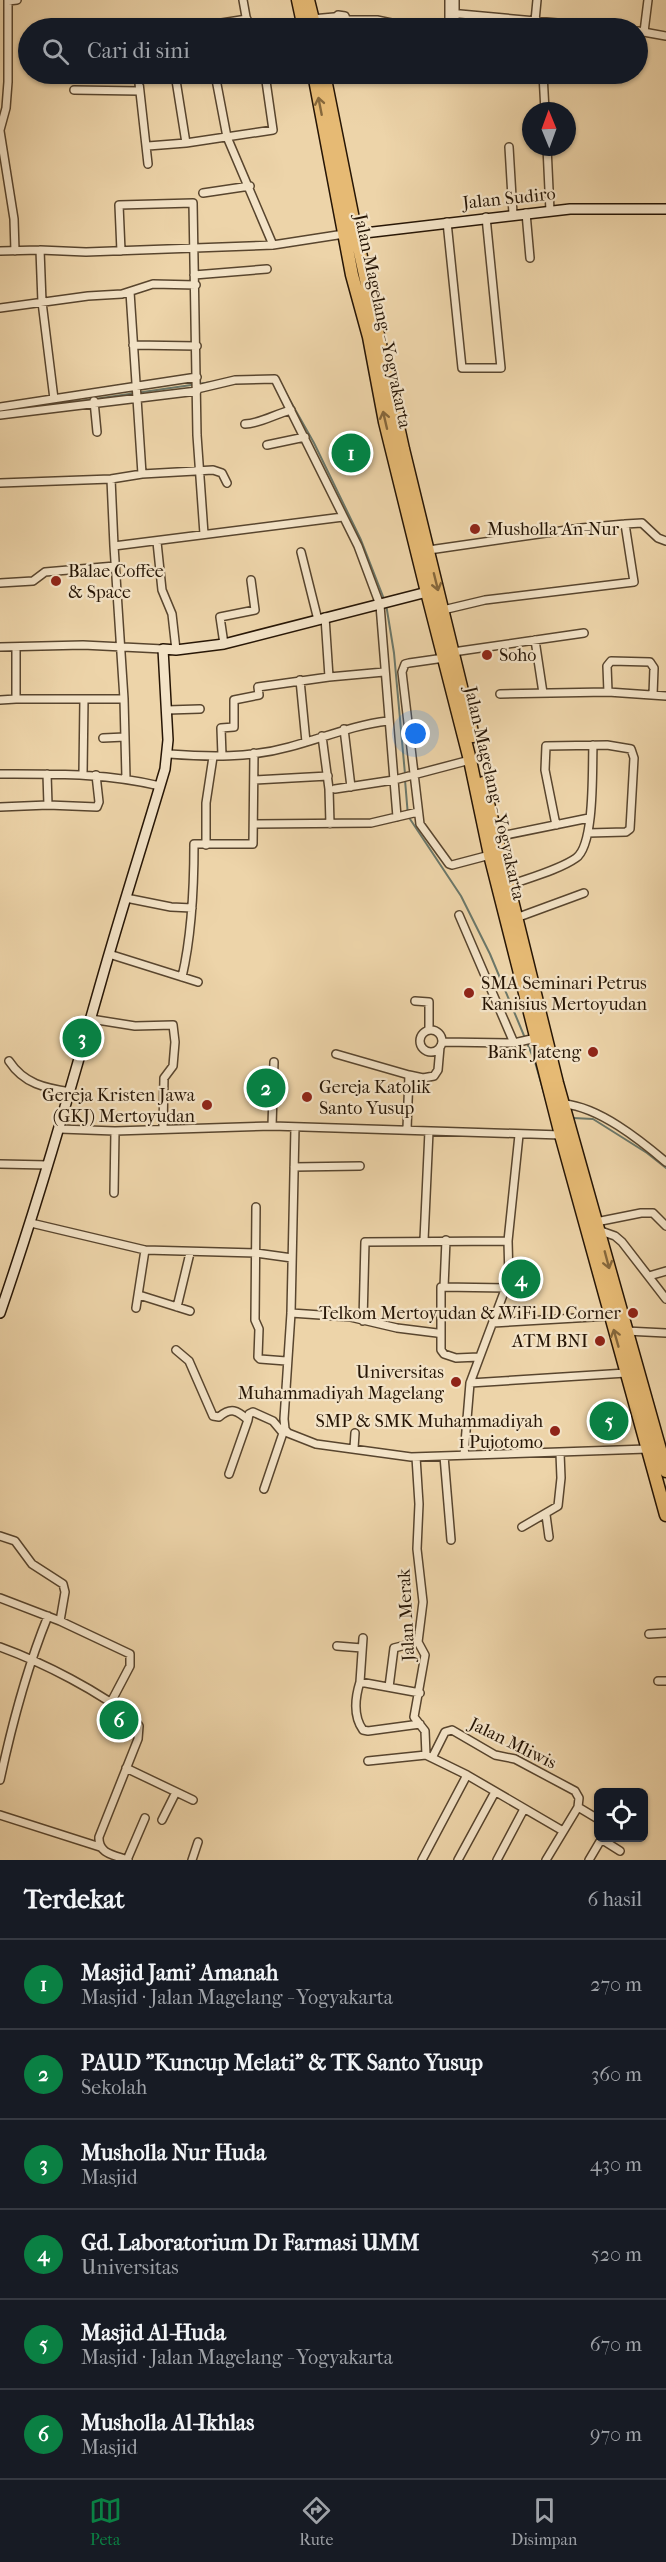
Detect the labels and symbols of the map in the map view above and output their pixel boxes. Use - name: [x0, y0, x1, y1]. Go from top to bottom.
- one-way arrow: [314, 96, 325, 116]
- north arrow: [522, 102, 576, 156]
- street label: Jalan Sudiro: [459, 183, 557, 214]
- street label: Jalan Magelang - Yogyakarta: [349, 210, 416, 431]
- one-way arrow: [379, 411, 391, 430]
- pin: 1: [332, 430, 370, 476]
- place label: Musholla An-Nur: [487, 519, 619, 540]
- marker: Musholla An-Nur: [468, 522, 482, 536]
- place label: Balae Coffee & Space: [68, 561, 164, 603]
- one-way arrow: [431, 572, 443, 591]
- marker: Balae Coffee & Space: [49, 574, 63, 588]
- place label: Soho: [499, 645, 536, 666]
- marker: Soho: [480, 648, 494, 662]
- street label: Jalan Magelang - Yogyakarta: [459, 682, 529, 903]
- your location: [401, 719, 430, 748]
- place label: SMA Seminari Petrus Kanisius Mertoyudan: [481, 973, 648, 1015]
- marker: SMA Seminari Petrus Kanisius Mertoyudan: [462, 986, 476, 1000]
- pin: 3: [62, 1016, 101, 1060]
- place label: Bank Jateng: [487, 1042, 581, 1063]
- marker: Bank Jateng: [586, 1045, 600, 1059]
- pin: 2: [246, 1066, 286, 1110]
- place label: Gereja Katolik Santo Yusup: [319, 1077, 431, 1119]
- place label: Gereja Kristen Jawa (GKJ) Mertoyudan: [42, 1085, 196, 1127]
- marker: Gereja Katolik Santo Yusup: [300, 1090, 314, 1104]
- marker: Gereja Kristen Jawa (GKJ) Mertoyudan: [200, 1098, 214, 1112]
- one-way arrow: [601, 1250, 613, 1269]
- pin: 4: [502, 1256, 540, 1302]
- place label: Telkom Mertoyudan & WiFi ID Corner: [319, 1303, 621, 1324]
- marker: Telkom Mertoyudan & WiFi ID Corner: [626, 1306, 640, 1320]
- one-way arrow: [610, 1329, 621, 1348]
- place label: ATM BNI: [511, 1331, 588, 1352]
- marker: ATM BNI: [593, 1334, 607, 1348]
- place label: Universitas Muhammadiyah Magelang: [238, 1362, 444, 1404]
- marker: Universitas Muhammadiyah Magelang: [449, 1375, 463, 1389]
- pin: 5: [590, 1398, 628, 1444]
- place label: SMP & SMK Muhammadiyah 1 Pujotomo: [315, 1411, 543, 1453]
- marker: SMP & SMK Muhammadiyah 1 Pujotomo: [548, 1424, 562, 1438]
- street label: Jalan Merak: [394, 1567, 420, 1664]
- pin: 6: [100, 1698, 138, 1742]
- street label: Jalan Mliwis: [464, 1712, 560, 1774]

